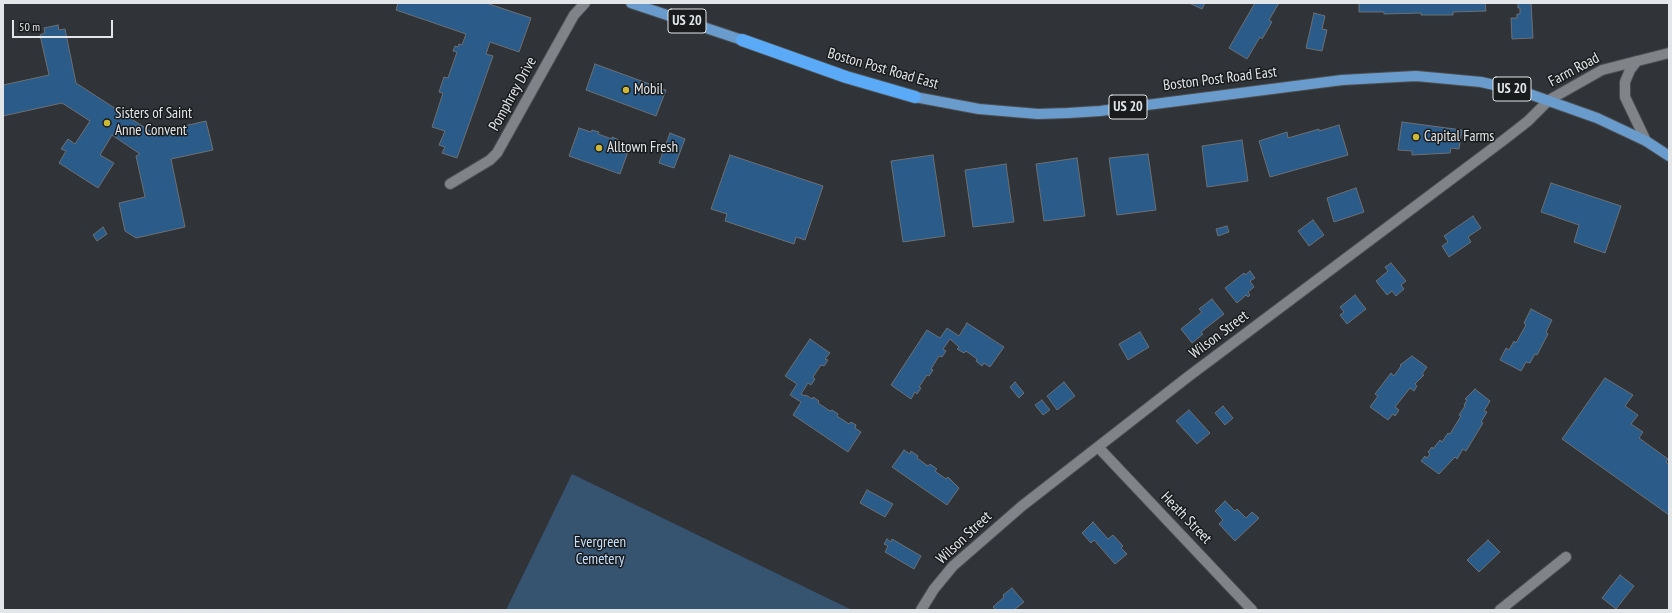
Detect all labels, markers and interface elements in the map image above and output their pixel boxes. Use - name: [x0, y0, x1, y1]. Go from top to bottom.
- road number: US 20: [668, 9, 706, 33]
- scale bar: [14, 12, 115, 38]
- text: 50 m: [19, 19, 40, 34]
- street label: Boston Post Road East: [826, 45, 940, 93]
- street label: Farm Road: [1546, 49, 1602, 91]
- street label: Pomphrey Drive: [485, 54, 541, 134]
- street label: Boston Post Road East: [1162, 63, 1278, 95]
- road number: US 20: [1493, 77, 1531, 101]
- place label: Mobil: [634, 81, 663, 99]
- marker: Mobil: [621, 85, 631, 95]
- road number: US 20: [1109, 95, 1147, 119]
- place label: Sisters of Saint Anne Convent: [115, 105, 192, 140]
- marker: Sisters of Saint Anne Convent: [102, 118, 112, 128]
- place label: Capital Farms: [1424, 128, 1494, 146]
- marker: Capital Farms: [1411, 132, 1421, 142]
- place label: Alltown Fresh: [607, 139, 678, 157]
- marker: Alltown Fresh: [594, 143, 604, 153]
- street label: Wilson Street: [1186, 307, 1252, 363]
- street label: Heath Street: [1157, 488, 1215, 548]
- street label: Wilson Street: [933, 508, 995, 568]
- park label: Evergreen Cemetery: [574, 534, 626, 569]

